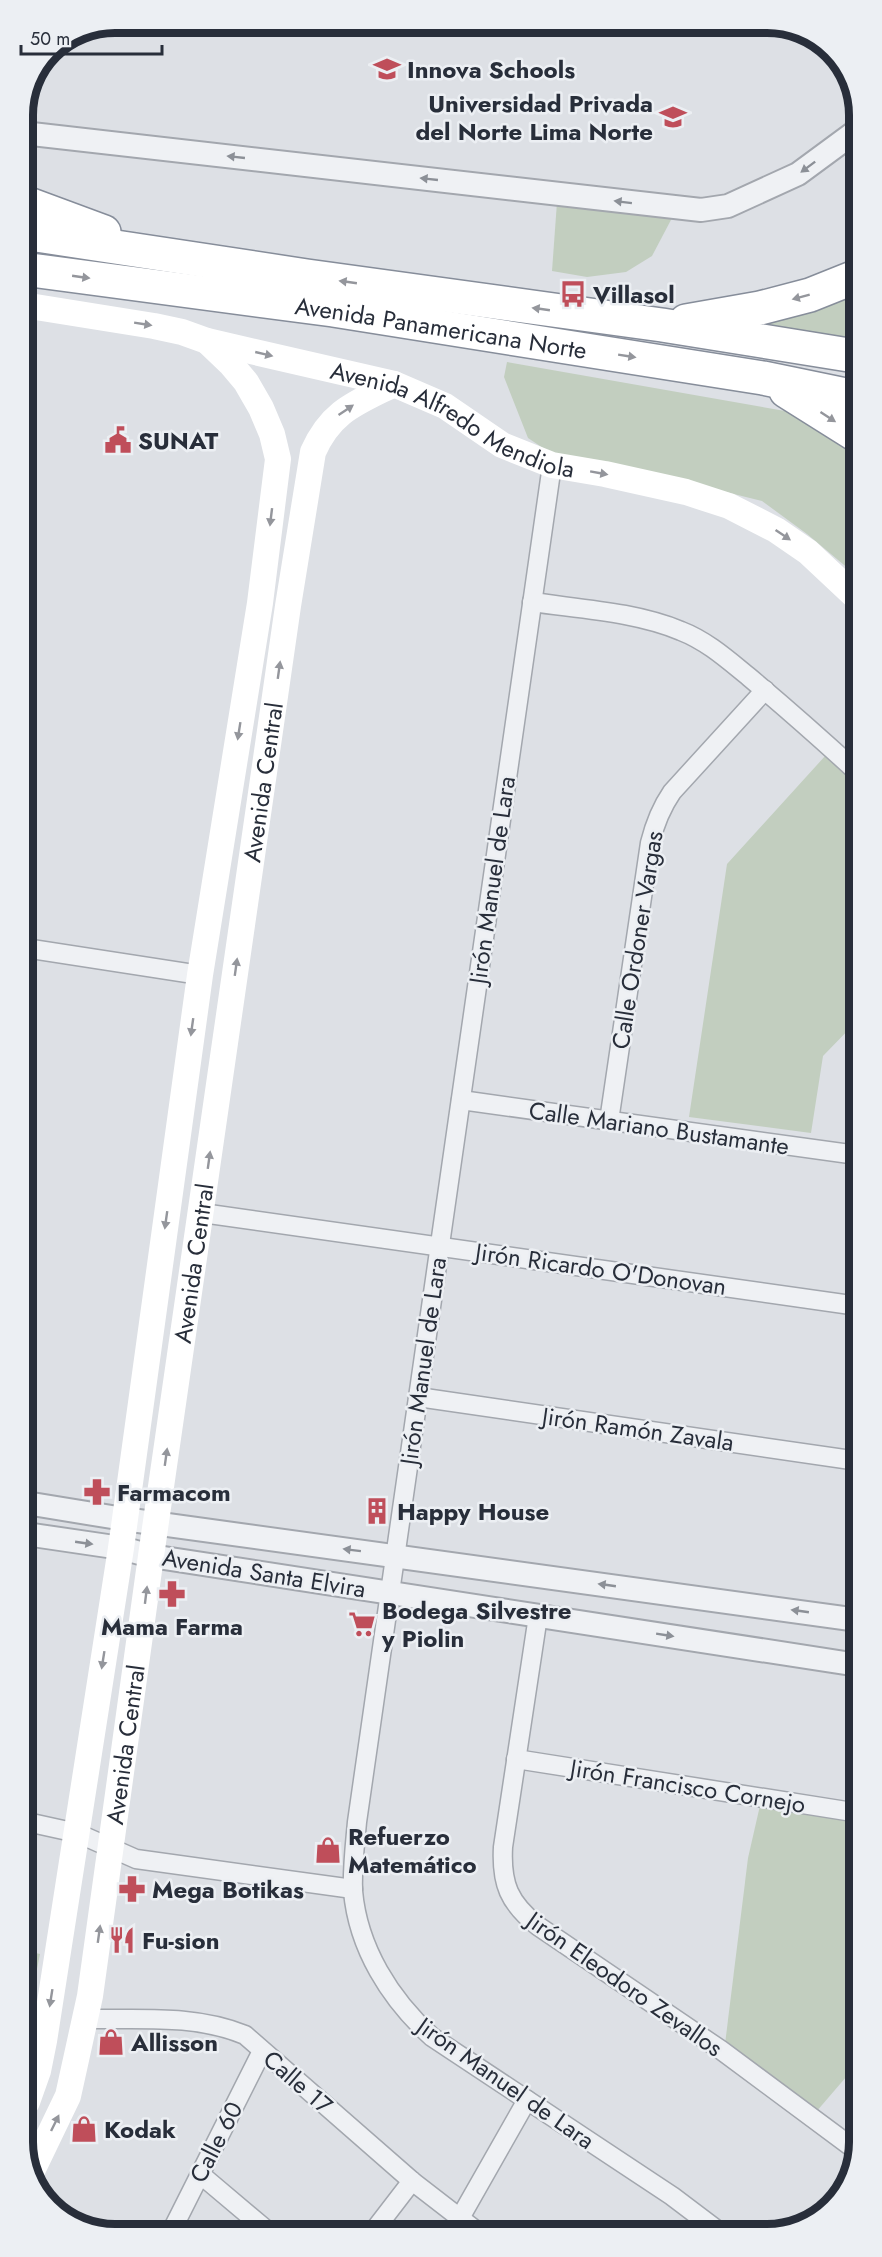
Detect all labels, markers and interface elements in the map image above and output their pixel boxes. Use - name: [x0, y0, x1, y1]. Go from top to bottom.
- scale bar: [21, 18, 162, 56]
- text: 50 m: [30, 26, 70, 52]
- place label: Innova Schools: [407, 52, 575, 87]
- school or university icon: Innova Schools: [372, 54, 402, 84]
- place label: Universidad Privada del Norte Lima Norte: [416, 86, 653, 149]
- school or university icon: Universidad Privada del Norte Lima Norte: [658, 102, 688, 132]
- one-way arrow: [226, 152, 245, 162]
- one-way arrow: [800, 160, 815, 172]
- one-way arrow: [420, 174, 439, 184]
- one-way arrow: [613, 197, 632, 207]
- one-way arrow: [72, 272, 91, 281]
- one-way arrow: [338, 277, 357, 287]
- place label: Villasol: [592, 277, 675, 312]
- bus stop icon: Villasol: [558, 279, 588, 309]
- street label: Avenida Panamericana Norte: [293, 288, 589, 367]
- one-way arrow: [791, 293, 810, 303]
- one-way arrow: [532, 304, 551, 313]
- one-way arrow: [134, 320, 153, 329]
- one-way arrow: [255, 350, 274, 359]
- street label: Avenida Alfredo Mendiola: [327, 352, 577, 486]
- one-way arrow: [618, 352, 637, 361]
- one-way arrow: [337, 404, 353, 416]
- one-way arrow: [820, 411, 836, 422]
- place label: SUNAT: [138, 423, 219, 458]
- public building icon: SUNAT: [103, 425, 133, 455]
- one-way arrow: [590, 469, 609, 478]
- one-way arrow: [266, 508, 275, 527]
- one-way arrow: [774, 529, 790, 541]
- one-way arrow: [274, 660, 283, 679]
- street label: Avenida Central: [234, 700, 291, 864]
- one-way arrow: [234, 721, 243, 740]
- street label: Jirón Manuel de Lara: [460, 774, 524, 989]
- street label: Calle Ordoner Vargas: [602, 828, 672, 1052]
- one-way arrow: [232, 957, 241, 976]
- one-way arrow: [188, 1018, 197, 1037]
- street label: Calle Mariano Bustamante: [527, 1092, 791, 1164]
- one-way arrow: [205, 1150, 214, 1169]
- street label: Avenida Central: [164, 1181, 222, 1345]
- one-way arrow: [161, 1211, 170, 1230]
- street label: Jirón Ricardo O'Donovan: [470, 1234, 729, 1304]
- street label: Jirón Manuel de Lara: [391, 1255, 455, 1470]
- street label: Jirón Ramón Zavala: [537, 1398, 736, 1460]
- one-way arrow: [161, 1447, 170, 1466]
- place label: Farmacom: [117, 1475, 231, 1510]
- pharmacy icon: Farmacom: [82, 1477, 112, 1507]
- place label: Happy House: [397, 1494, 549, 1529]
- building icon: Happy House: [362, 1496, 392, 1526]
- one-way arrow: [74, 1538, 93, 1547]
- street label: Avenida Santa Elvira: [160, 1540, 368, 1606]
- one-way arrow: [342, 1545, 361, 1555]
- pharmacy icon: Mama Farma: [157, 1579, 187, 1609]
- one-way arrow: [598, 1580, 617, 1589]
- one-way arrow: [141, 1585, 150, 1604]
- place label: Bodega Silvestre y Piolin: [381, 1593, 571, 1656]
- one-way arrow: [791, 1607, 810, 1616]
- place label: Mama Farma: [101, 1609, 243, 1644]
- supermarket icon: Bodega Silvestre y Piolin: [347, 1609, 377, 1639]
- one-way arrow: [656, 1631, 675, 1640]
- one-way arrow: [99, 1650, 108, 1669]
- street label: Avenida Central: [96, 1662, 153, 1827]
- street label: Jirón Francisco Cornejo: [565, 1750, 808, 1822]
- place label: Refuerzo Matemático: [348, 1819, 477, 1882]
- shop icon: Refuerzo Matemático: [313, 1835, 343, 1865]
- place label: Mega Botikas: [152, 1872, 304, 1907]
- pharmacy icon: Mega Botikas: [117, 1874, 147, 1904]
- street label: Jirón Eleodoro Zevallos: [517, 1901, 730, 2065]
- place label: Fu-sion: [142, 1923, 219, 1958]
- one-way arrow: [94, 1924, 104, 1943]
- restaurant icon: Fu-sion: [107, 1925, 137, 1955]
- one-way arrow: [46, 1988, 55, 2007]
- street label: Jirón Manuel de Lara: [408, 2007, 602, 2157]
- place label: Allisson: [130, 2025, 218, 2060]
- shop icon: Allisson: [96, 2027, 126, 2057]
- street label: Calle 17: [256, 2042, 341, 2122]
- street label: Calle 60: [181, 2095, 251, 2189]
- place label: Kodak: [104, 2112, 176, 2147]
- one-way arrow: [51, 2114, 60, 2131]
- shop icon: Kodak: [69, 2114, 99, 2144]

